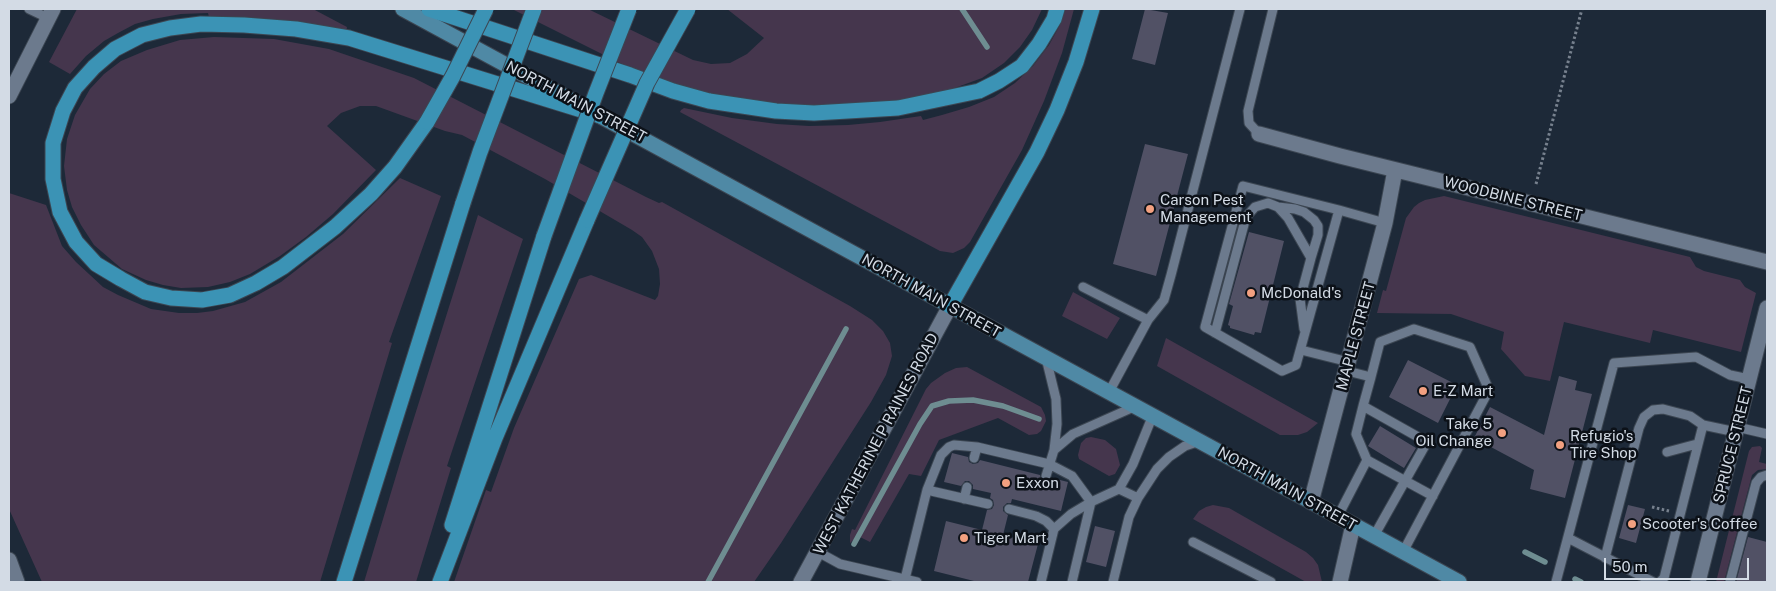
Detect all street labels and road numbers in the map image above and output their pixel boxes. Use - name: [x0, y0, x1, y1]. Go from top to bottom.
- street label: NORTH MAIN STREET: [503, 57, 649, 147]
- street label: WOODBINE STREET: [1442, 173, 1584, 225]
- street label: NORTH MAIN STREET: [858, 250, 1004, 342]
- street label: MAPLE STREET: [1333, 280, 1379, 392]
- street label: WEST KATHERINE P RAINES ROAD: [810, 330, 942, 558]
- street label: SPRUCE STREET: [1710, 385, 1756, 505]
- street label: NORTH MAIN STREET: [1214, 443, 1360, 535]

